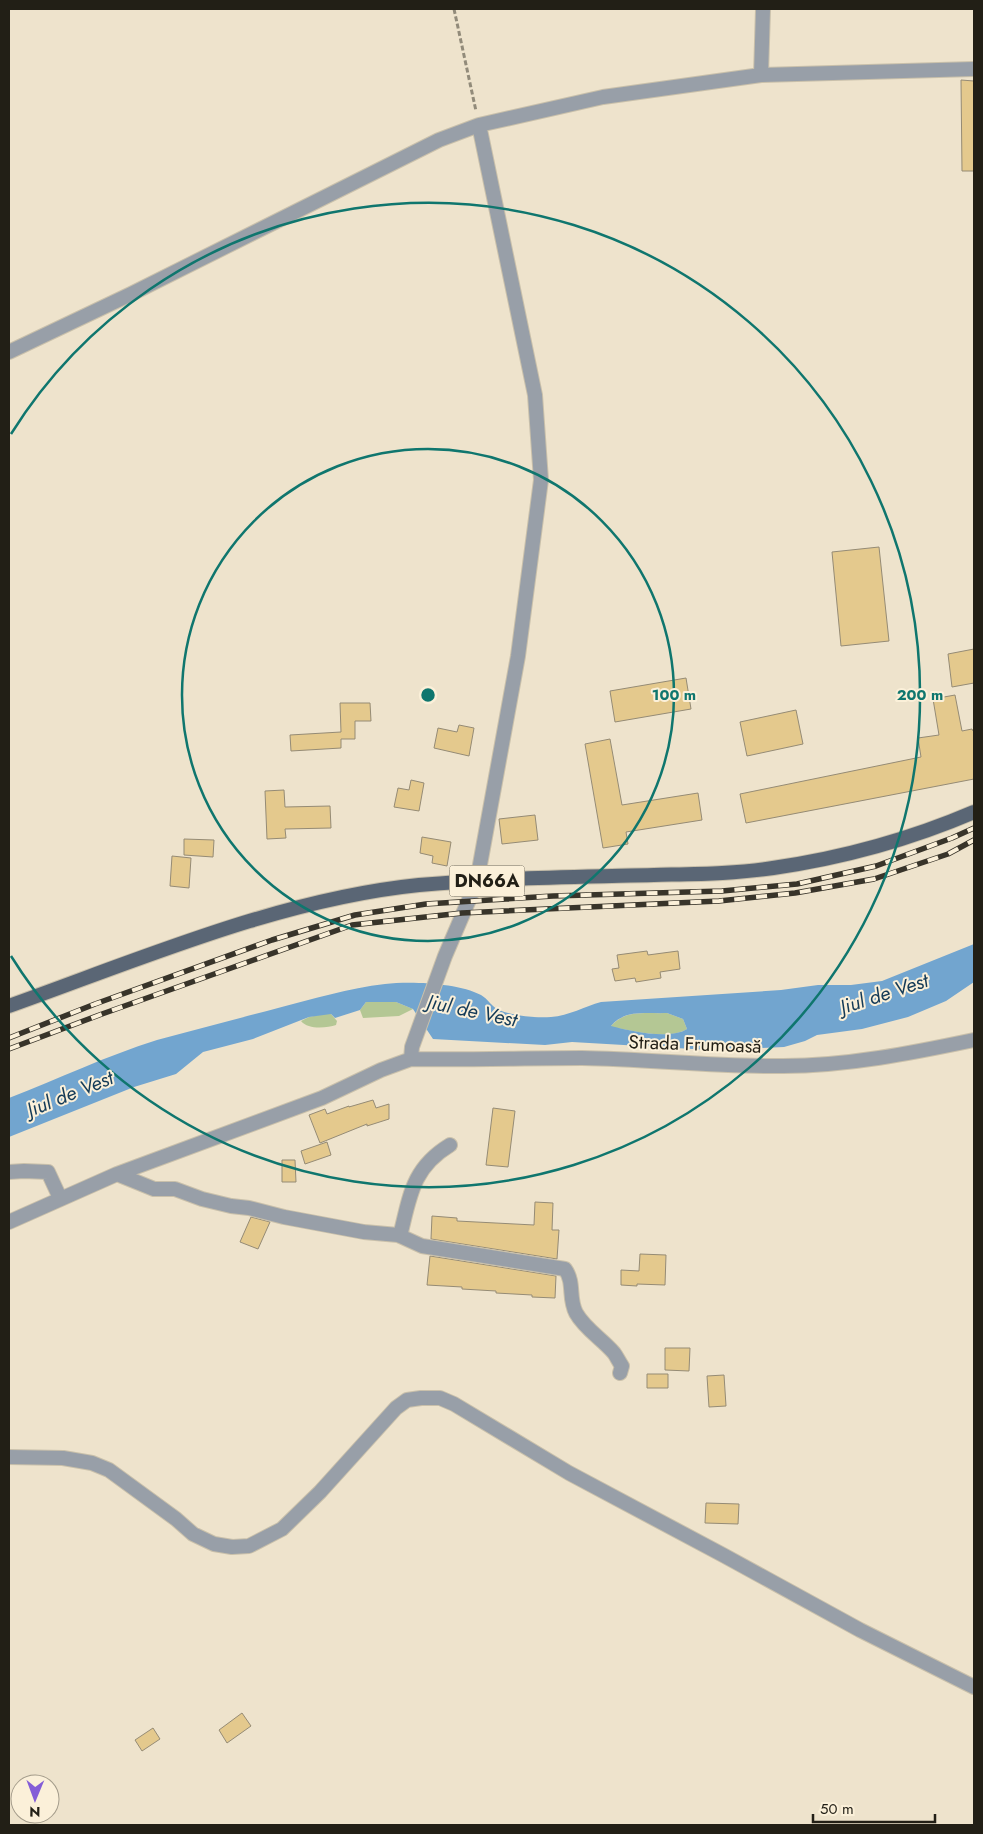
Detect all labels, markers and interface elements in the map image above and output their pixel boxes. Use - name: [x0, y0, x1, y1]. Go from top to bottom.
- text: 100 m: [652, 684, 696, 706]
- text: 200 m: [897, 684, 943, 706]
- centre of rings: [419, 686, 437, 704]
- road number: DN66A: [450, 866, 524, 896]
- water label: Jiul de Vest: [832, 966, 933, 1023]
- water label: Jiul de Vest: [421, 987, 521, 1035]
- street label: Strada Frumoasă: [628, 1028, 762, 1060]
- water label: Jiul de Vest: [19, 1063, 119, 1126]
- north arrow: [10, 1774, 60, 1824]
- scale bar: [813, 1792, 936, 1824]
- text: 50 m: [820, 1798, 854, 1820]
- text: N: [29, 1802, 41, 1822]

